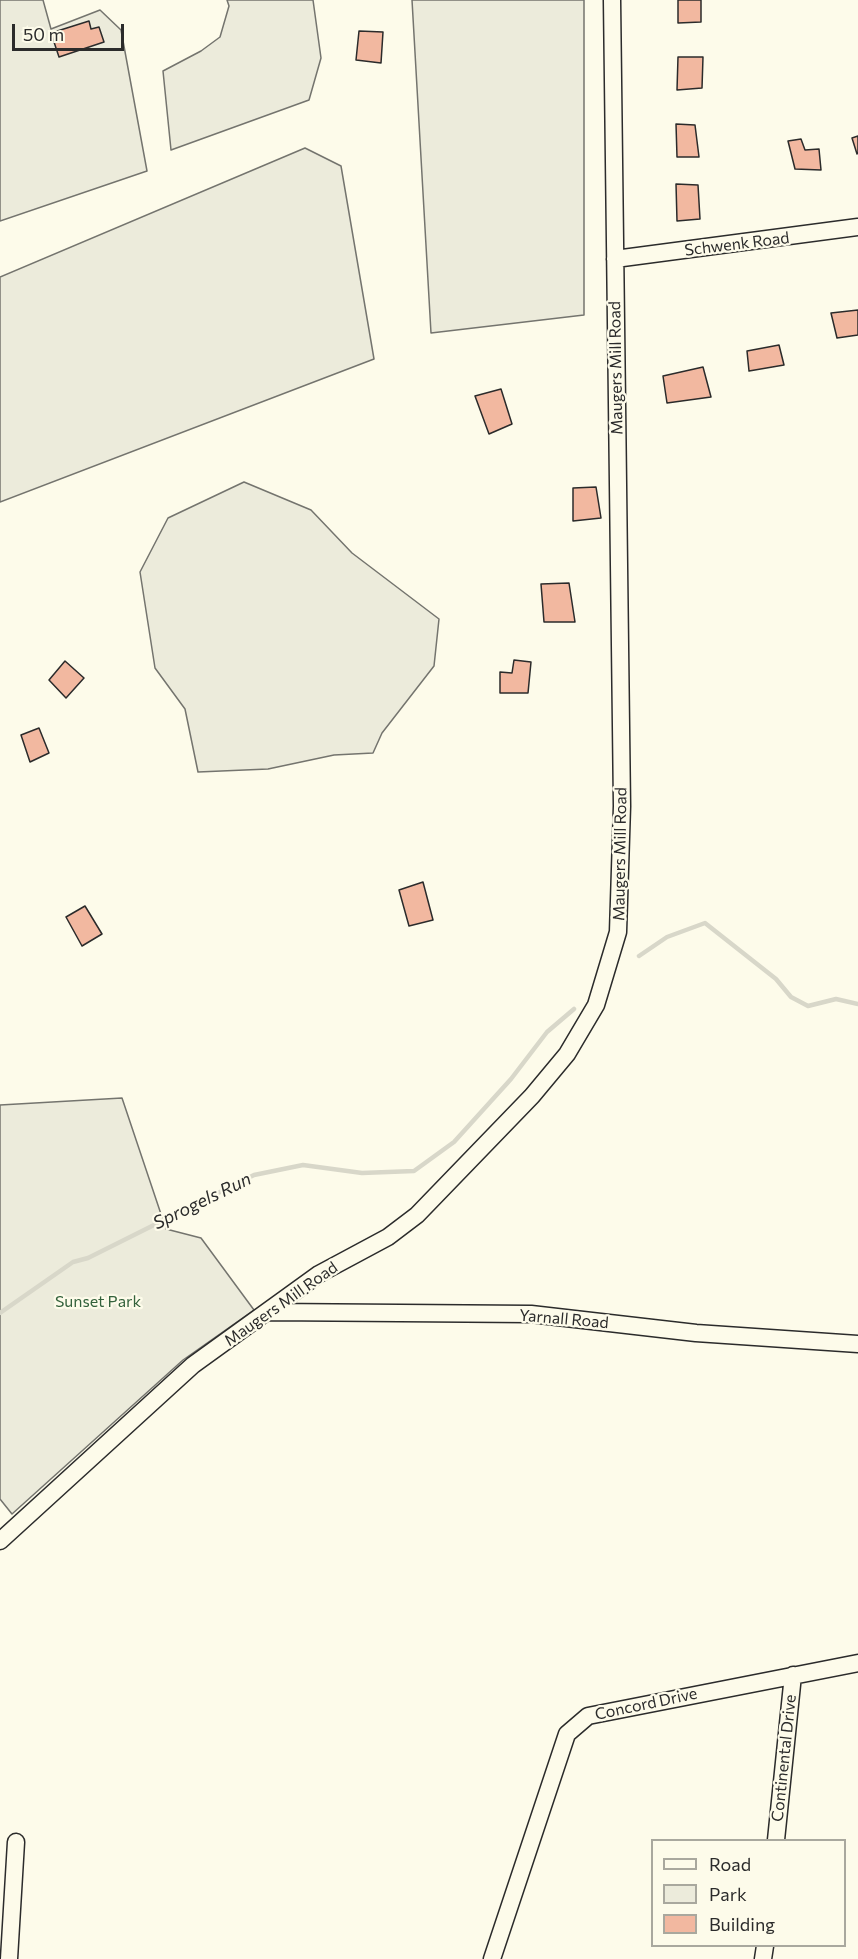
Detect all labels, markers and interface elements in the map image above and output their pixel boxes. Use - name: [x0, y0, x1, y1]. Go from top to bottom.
- scale bar: [15, 12, 128, 50]
- text: 50 m: [23, 23, 64, 45]
- street label: Schwenk Road: [683, 228, 791, 260]
- street label: Maugers Mill Road: [605, 301, 627, 435]
- street label: Maugers Mill Road: [609, 787, 631, 921]
- water label: Sprogels Run: [149, 1168, 255, 1234]
- street label: Maugers Mill Road: [221, 1258, 341, 1350]
- park label: Sunset Park: [55, 1292, 141, 1312]
- street label: Yarnall Road: [518, 1306, 610, 1332]
- street label: Concord Drive: [593, 1684, 699, 1724]
- street label: Continental Drive: [768, 1693, 800, 1823]
- legend: [651, 1839, 846, 1947]
- text: Road: [709, 1853, 751, 1875]
- text: Park: [709, 1883, 747, 1905]
- text: Building: [709, 1913, 775, 1935]

